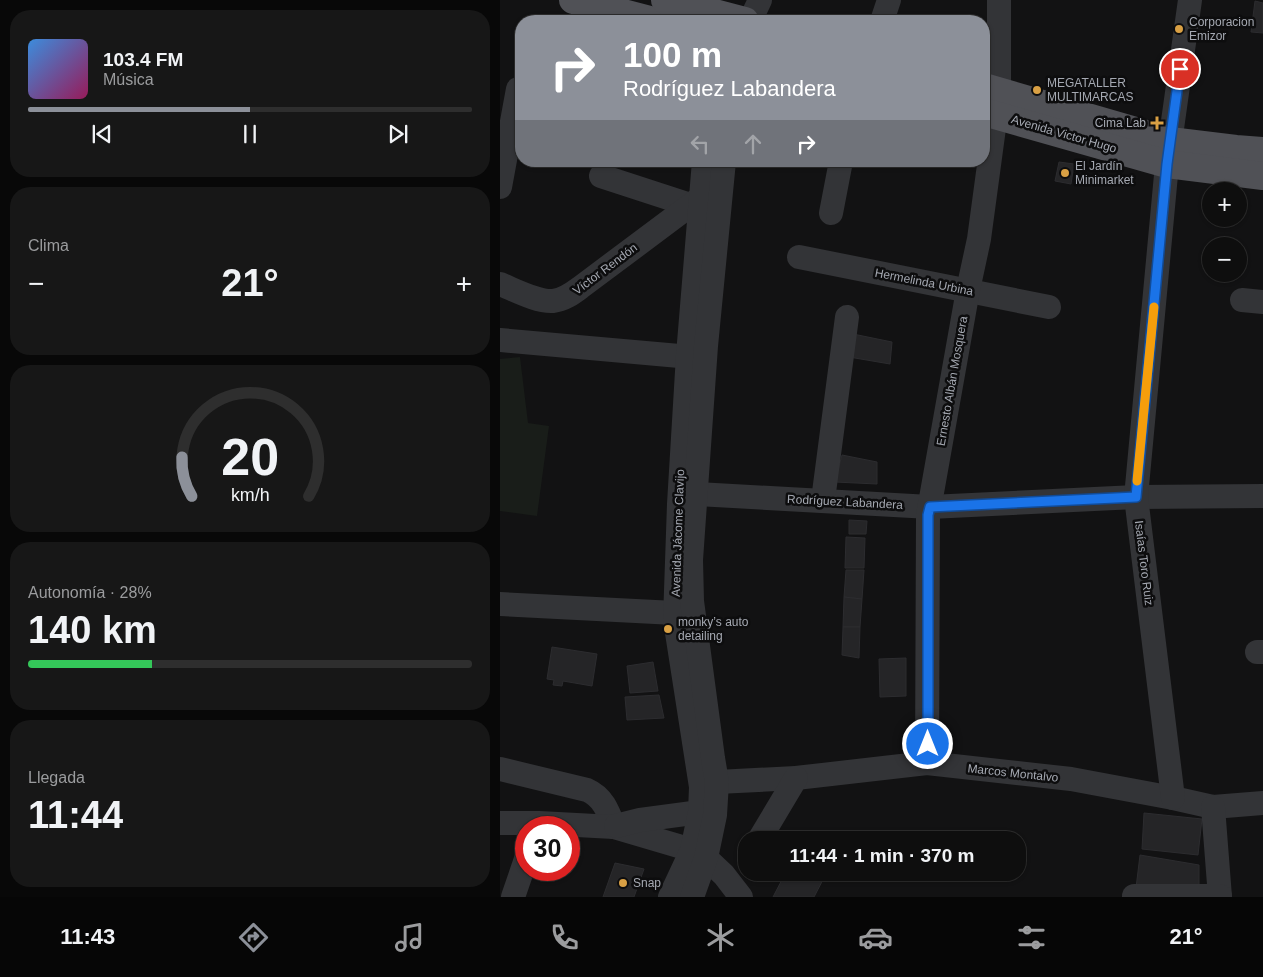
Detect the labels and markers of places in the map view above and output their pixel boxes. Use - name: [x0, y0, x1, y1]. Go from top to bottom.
- place label: Corporacion Emizor: [1189, 15, 1254, 43]
- marker: Corporacion Emizor: [1173, 23, 1185, 35]
- pin: [1159, 48, 1201, 90]
- place label: MEGATALLER MULTIMARCAS: [1047, 76, 1133, 104]
- marker: MEGATALLER MULTIMARCAS: [1031, 84, 1043, 96]
- place label: Cima Lab: [1095, 116, 1146, 130]
- marker: Cima Lab: [1150, 116, 1164, 130]
- place label: El Jardín Minimarket: [1075, 159, 1134, 187]
- marker: El Jardín Minimarket: [1059, 167, 1071, 179]
- place label: monky’s auto detailing: [678, 615, 749, 643]
- marker: monky’s auto detailing: [662, 623, 674, 635]
- place label: Snap: [633, 876, 661, 890]
- marker: Snap: [617, 877, 629, 889]

